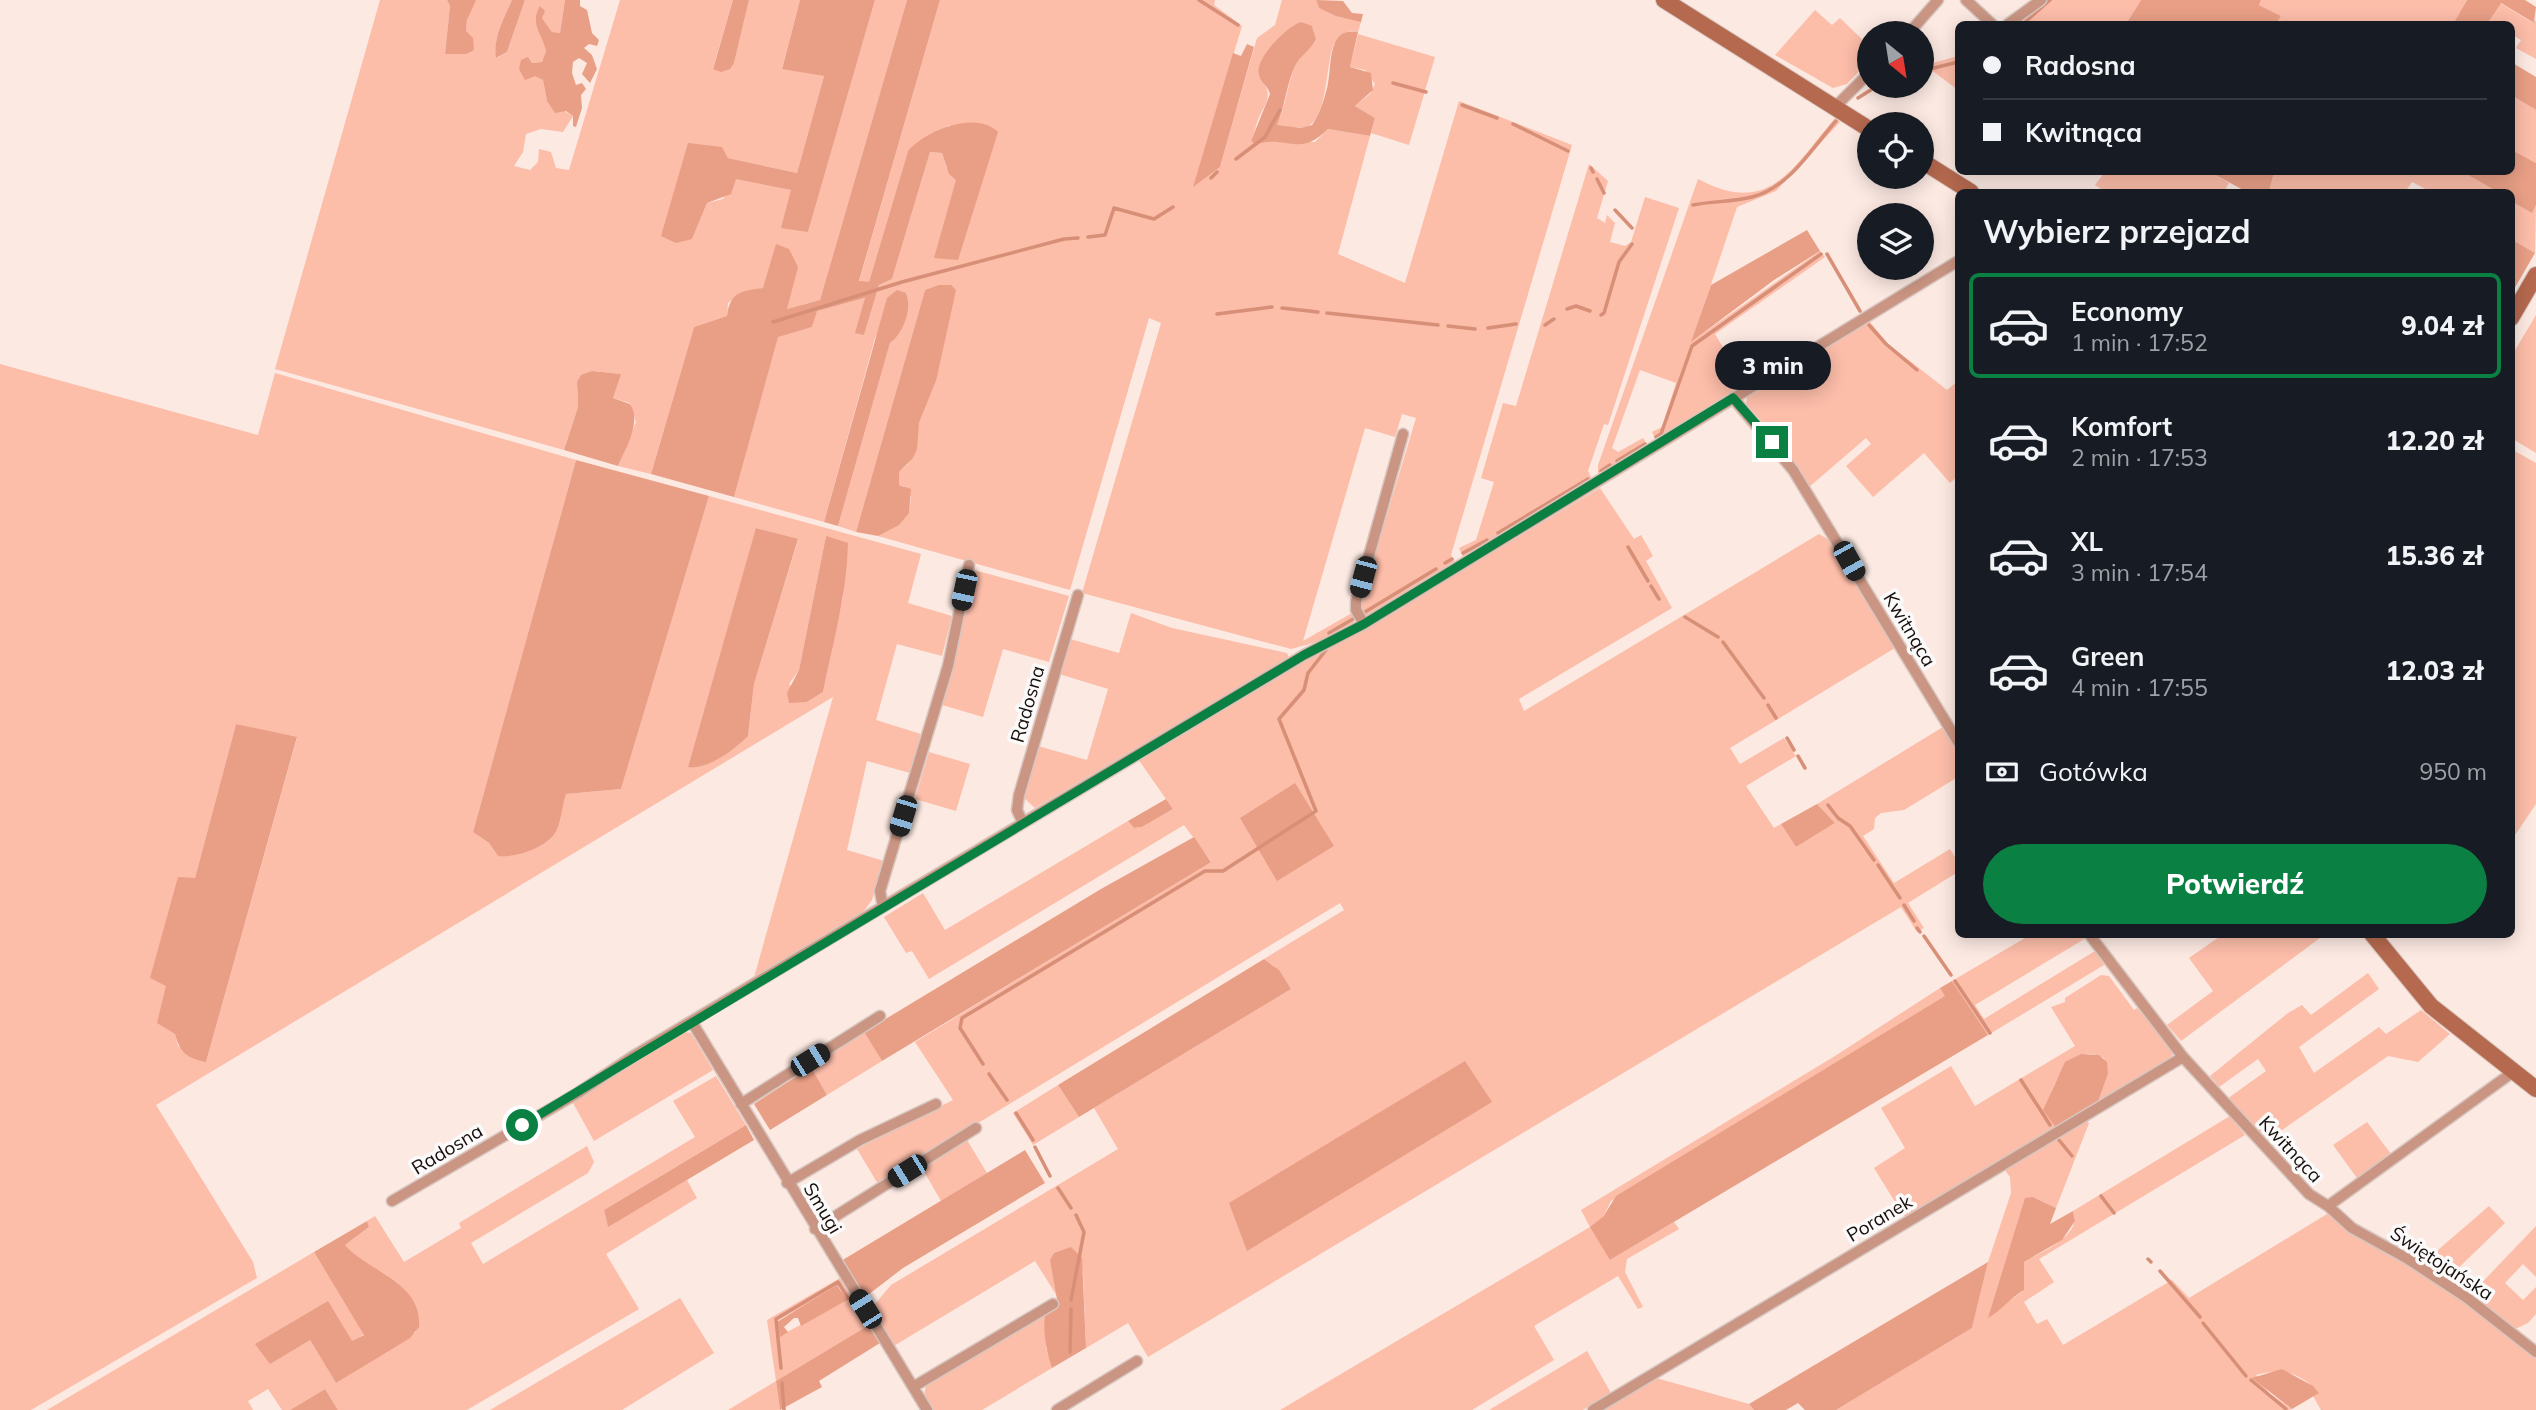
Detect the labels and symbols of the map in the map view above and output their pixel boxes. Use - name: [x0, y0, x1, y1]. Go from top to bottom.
- north arrow: [1857, 21, 1934, 98]
- callout: 3 min: [1714, 340, 1830, 390]
- route end: [1756, 426, 1788, 458]
- car: [1830, 538, 1869, 584]
- car: [1348, 554, 1379, 600]
- car: [950, 567, 979, 613]
- street label: Kwitnąca: [1878, 587, 1942, 671]
- street label: Radosna: [1005, 663, 1049, 745]
- car: [887, 793, 920, 839]
- car: [787, 1040, 834, 1080]
- route start: [506, 1109, 538, 1141]
- street label: Kwitnąca: [2254, 1111, 2328, 1187]
- street label: Radosna: [407, 1118, 487, 1180]
- car: [884, 1151, 931, 1191]
- street label: Smugi: [798, 1178, 848, 1238]
- street label: Poranek: [1842, 1189, 1916, 1247]
- street label: Świętojańska: [2386, 1221, 2498, 1305]
- car: [845, 1286, 886, 1332]

